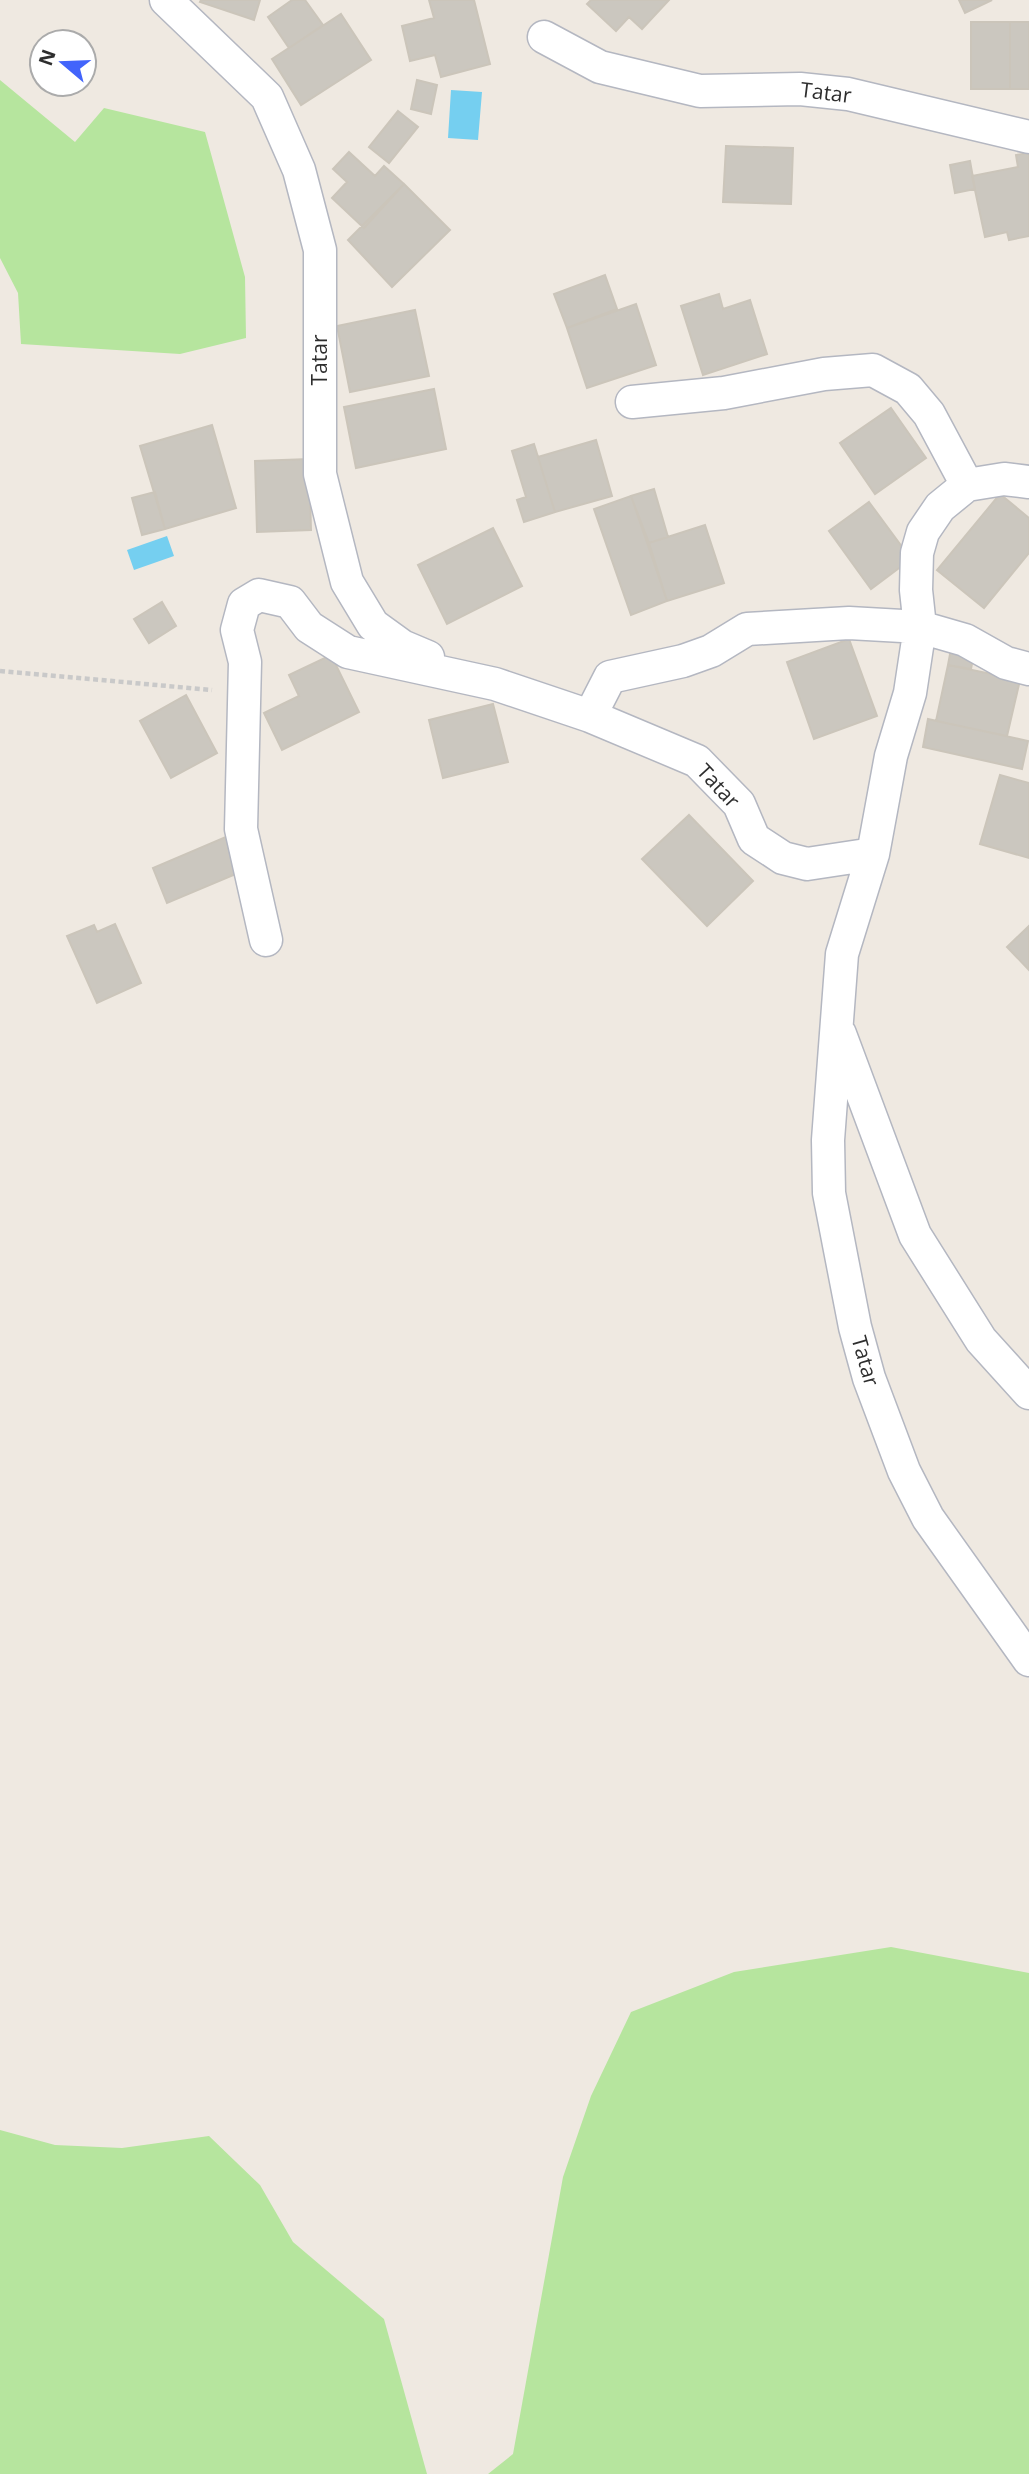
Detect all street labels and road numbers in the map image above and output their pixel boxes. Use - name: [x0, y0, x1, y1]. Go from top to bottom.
- street label: Tatar: [799, 75, 854, 109]
- street label: Tatar: [305, 334, 333, 385]
- street label: Tatar: [691, 757, 747, 814]
- street label: Tatar: [845, 1332, 887, 1389]

